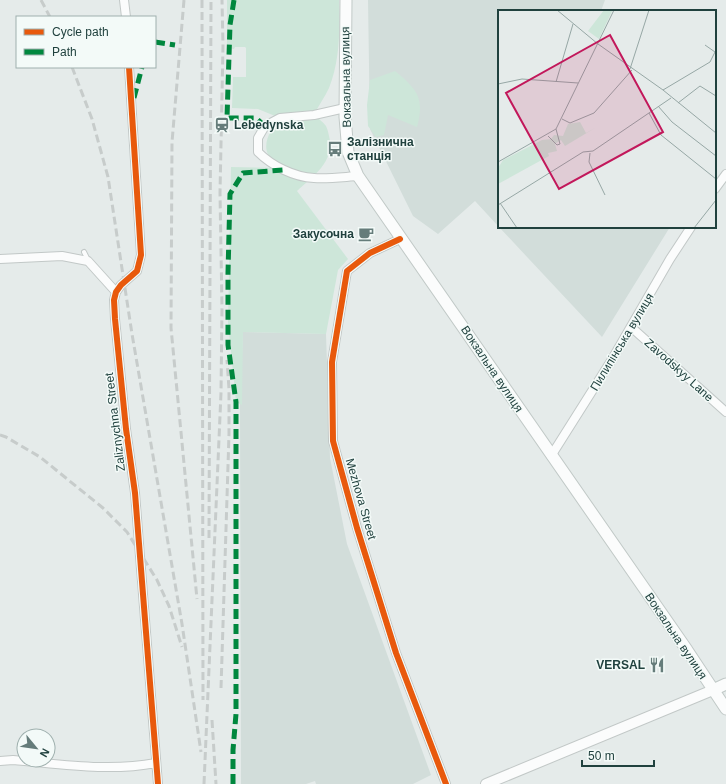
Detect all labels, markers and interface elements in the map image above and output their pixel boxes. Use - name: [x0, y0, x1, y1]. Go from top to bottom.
- inset map: [498, 10, 716, 228]
- legend: [16, 16, 156, 68]
- text: Cycle path: [52, 25, 109, 39]
- street label: Вокзальна вулиця: [338, 26, 354, 128]
- text: Path: [52, 45, 77, 59]
- station icon: Lebedynska: [213, 116, 231, 134]
- place label: Lebedynska: [234, 118, 304, 132]
- place label: Залізнична станція: [347, 135, 414, 163]
- bus stop icon: Залізнична станція: [326, 140, 344, 158]
- cafe icon: Закусочна: [357, 225, 375, 243]
- place label: Закусочна: [293, 227, 354, 241]
- street label: Пилипінська вулиця: [587, 291, 657, 393]
- street label: Вокзальна вулиця: [458, 323, 526, 415]
- street label: Zavodskyy Lane: [642, 336, 716, 405]
- street label: Zaliznychna Street: [102, 371, 128, 472]
- street label: Mezhova Street: [343, 457, 379, 542]
- street label: Вокзальна вулиця: [642, 590, 710, 682]
- restaurant icon: VERSAL: [648, 656, 666, 674]
- place label: VERSAL: [596, 658, 645, 672]
- north arrow: [16, 728, 56, 768]
- scale bar: [582, 742, 654, 768]
- text: N: [38, 746, 52, 759]
- text: 50 m: [588, 749, 615, 763]

